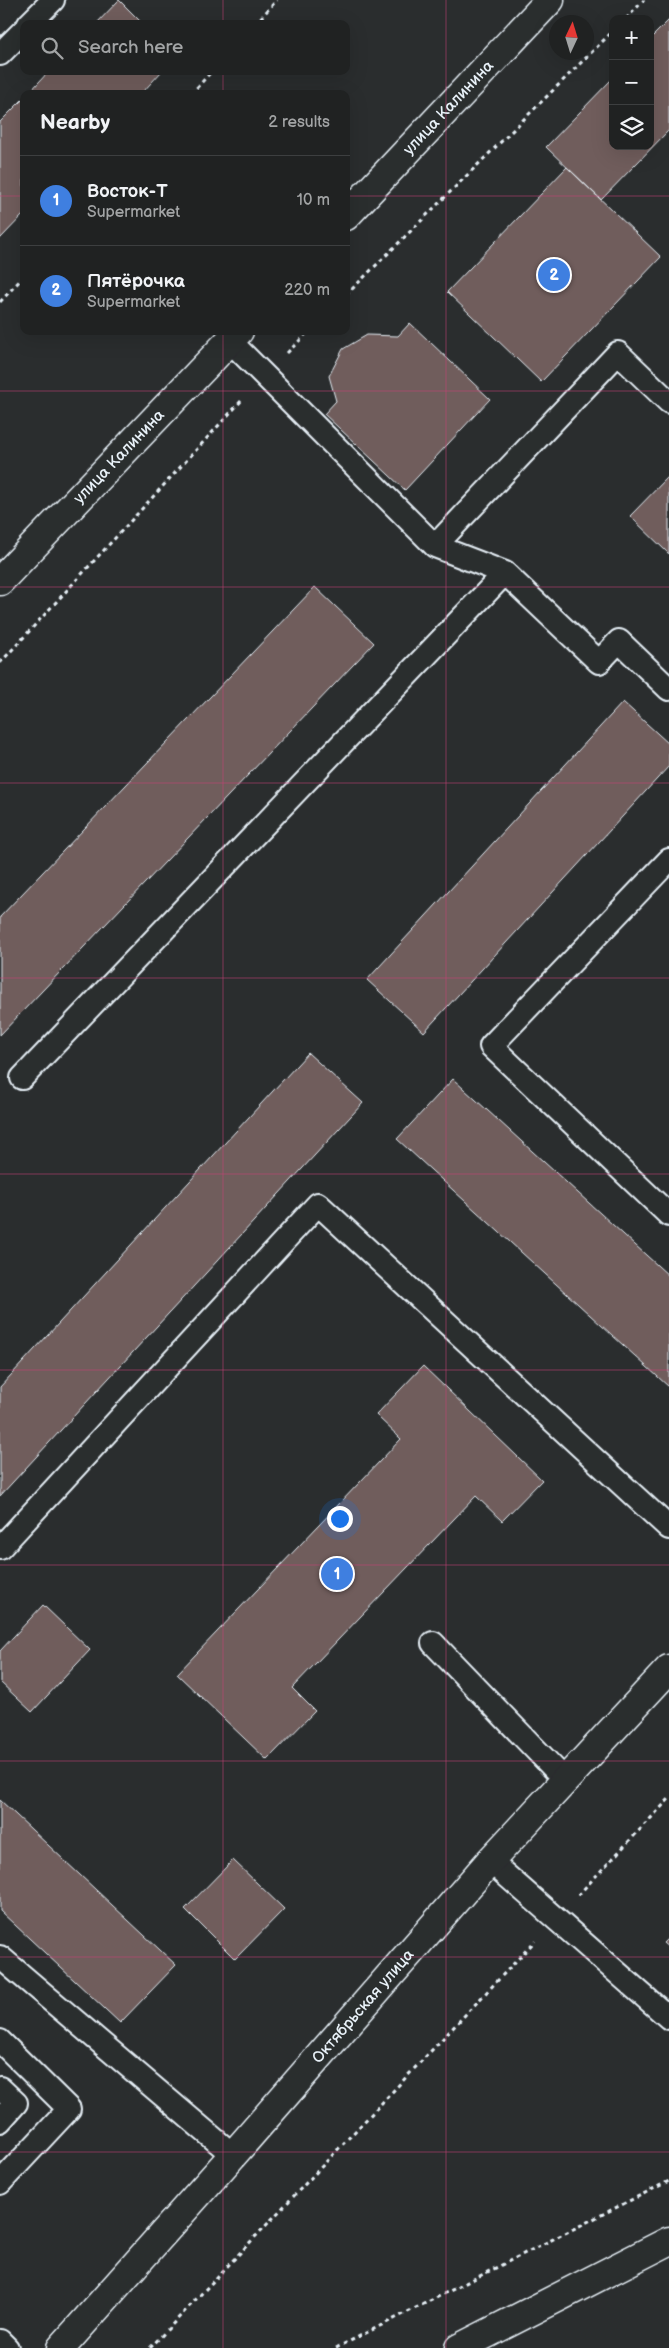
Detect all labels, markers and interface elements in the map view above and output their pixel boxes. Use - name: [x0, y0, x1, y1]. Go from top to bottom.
- north arrow: [549, 15, 594, 60]
- map controls: [609, 15, 654, 150]
- button: +: [609, 15, 654, 60]
- search box: [20, 20, 350, 75]
- icon: search: [38, 34, 66, 62]
- text: Search here: [78, 36, 183, 59]
- street label: улица Калинина: [399, 56, 498, 159]
- button: −: [609, 60, 654, 105]
- button: layers: [609, 105, 654, 150]
- text: Nearby: [40, 110, 110, 135]
- text: 2 results: [268, 113, 330, 132]
- text: Восток-Т: [87, 180, 168, 203]
- text: 1: [53, 191, 59, 210]
- text: 10 m: [297, 191, 330, 210]
- text: Supermarket: [87, 203, 180, 222]
- pin: 2: [538, 256, 570, 294]
- text: Пятёрочка: [87, 270, 185, 293]
- text: 2: [51, 281, 61, 300]
- text: 220 m: [284, 281, 330, 300]
- text: Supermarket: [87, 293, 180, 312]
- street label: улица Калинина: [69, 405, 169, 508]
- your location: [327, 1506, 353, 1532]
- pin: 1: [321, 1555, 353, 1593]
- street label: Октябрьская улица: [308, 1945, 418, 2067]

